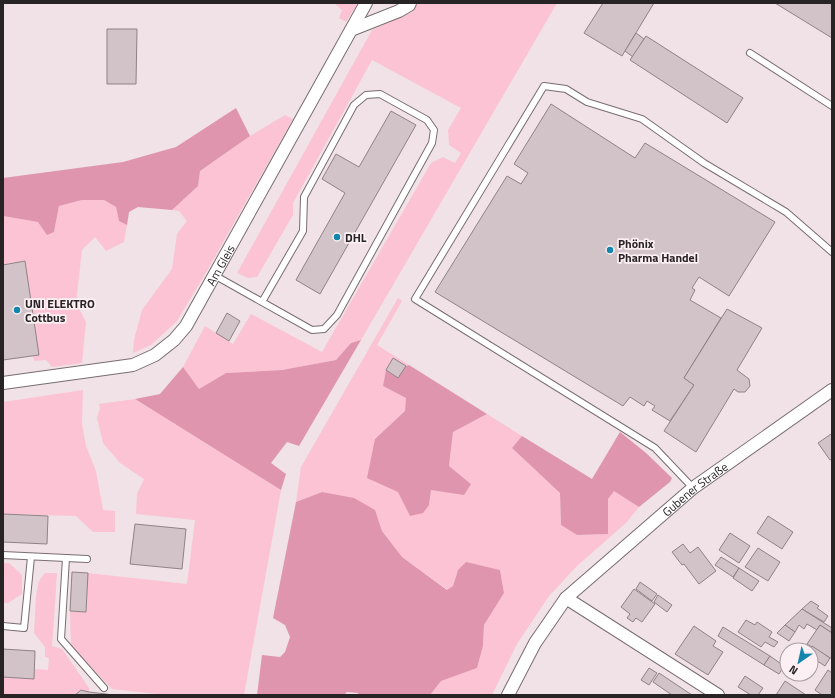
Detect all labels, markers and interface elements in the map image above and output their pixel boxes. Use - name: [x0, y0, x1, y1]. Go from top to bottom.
- place label: DHL: [345, 228, 367, 247]
- marker: DHL: [332, 232, 342, 242]
- place label: Phönix Pharma Handel: [618, 234, 698, 267]
- street label: Am Gleis: [201, 241, 239, 289]
- marker: Phönix Pharma Handel: [605, 245, 615, 255]
- place label: UNI ELEKTRO Cottbus: [25, 294, 95, 327]
- marker: UNI ELEKTRO Cottbus: [12, 305, 22, 315]
- street label: Gubener Straße: [657, 457, 731, 521]
- north arrow: [779, 642, 819, 682]
- text: N: [786, 662, 801, 679]

